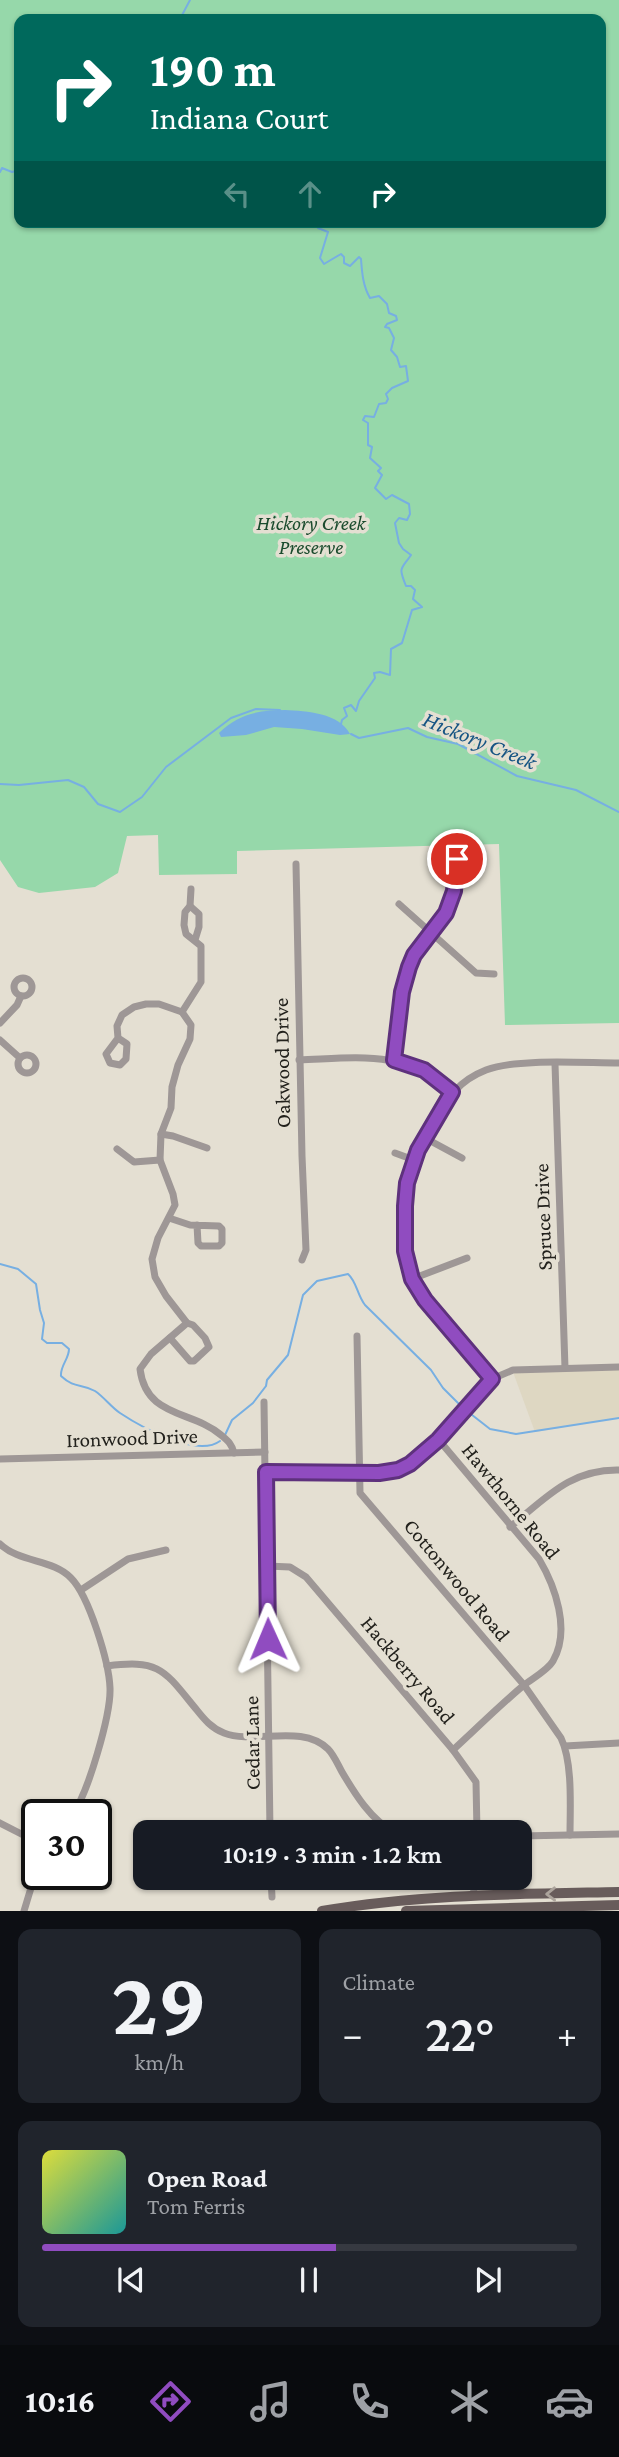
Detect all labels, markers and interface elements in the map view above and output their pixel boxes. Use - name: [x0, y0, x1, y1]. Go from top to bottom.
- icon: right: [35, 42, 126, 133]
- text: 190 m: [150, 42, 276, 97]
- text: Indiana Court: [150, 100, 328, 136]
- icon: left: [218, 175, 256, 213]
- icon: ahead: [291, 175, 329, 213]
- icon: right: [364, 175, 402, 213]
- park label: Hickory Creek Preserve: [256, 511, 367, 559]
- water label: Hickory Creek: [419, 705, 541, 775]
- pin: [427, 829, 487, 889]
- icon: arrive: [438, 840, 476, 878]
- street label: Oakwood Drive: [269, 998, 295, 1128]
- street label: Spruce Drive: [529, 1163, 557, 1271]
- street label: Ironwood Drive: [66, 1424, 198, 1452]
- street label: Hawthorne Road: [457, 1438, 565, 1564]
- street label: Cottonwood Road: [399, 1514, 515, 1646]
- position arrow: [231, 1602, 305, 1676]
- street label: Hackberry Road: [356, 1611, 460, 1729]
- street label: Cedar Lane: [239, 1696, 265, 1790]
- speed limit sign: 30: [21, 1799, 112, 1890]
- text: 10:19 · 3 min · 1.2 km: [223, 1840, 442, 1869]
- one-way arrow: [545, 1886, 556, 1901]
- text: 29: [111, 1952, 207, 2054]
- text: Climate: [343, 1969, 415, 1995]
- text: 22°: [425, 2004, 495, 2062]
- text: −: [343, 2013, 363, 2055]
- text: +: [557, 2013, 577, 2055]
- text: km/h: [134, 2049, 184, 2075]
- text: Open Road: [147, 2164, 267, 2193]
- text: Tom Ferris: [147, 2193, 245, 2219]
- icon: previous: [112, 2261, 150, 2299]
- icon: pause: [290, 2261, 328, 2299]
- icon: next: [469, 2261, 507, 2299]
- icon: directions: [146, 2377, 195, 2426]
- icon: music: [246, 2377, 295, 2426]
- icon: phone: [345, 2377, 394, 2426]
- icon: climate: [445, 2377, 494, 2426]
- icon: car: [545, 2377, 594, 2426]
- text: 10:16: [25, 2383, 95, 2419]

